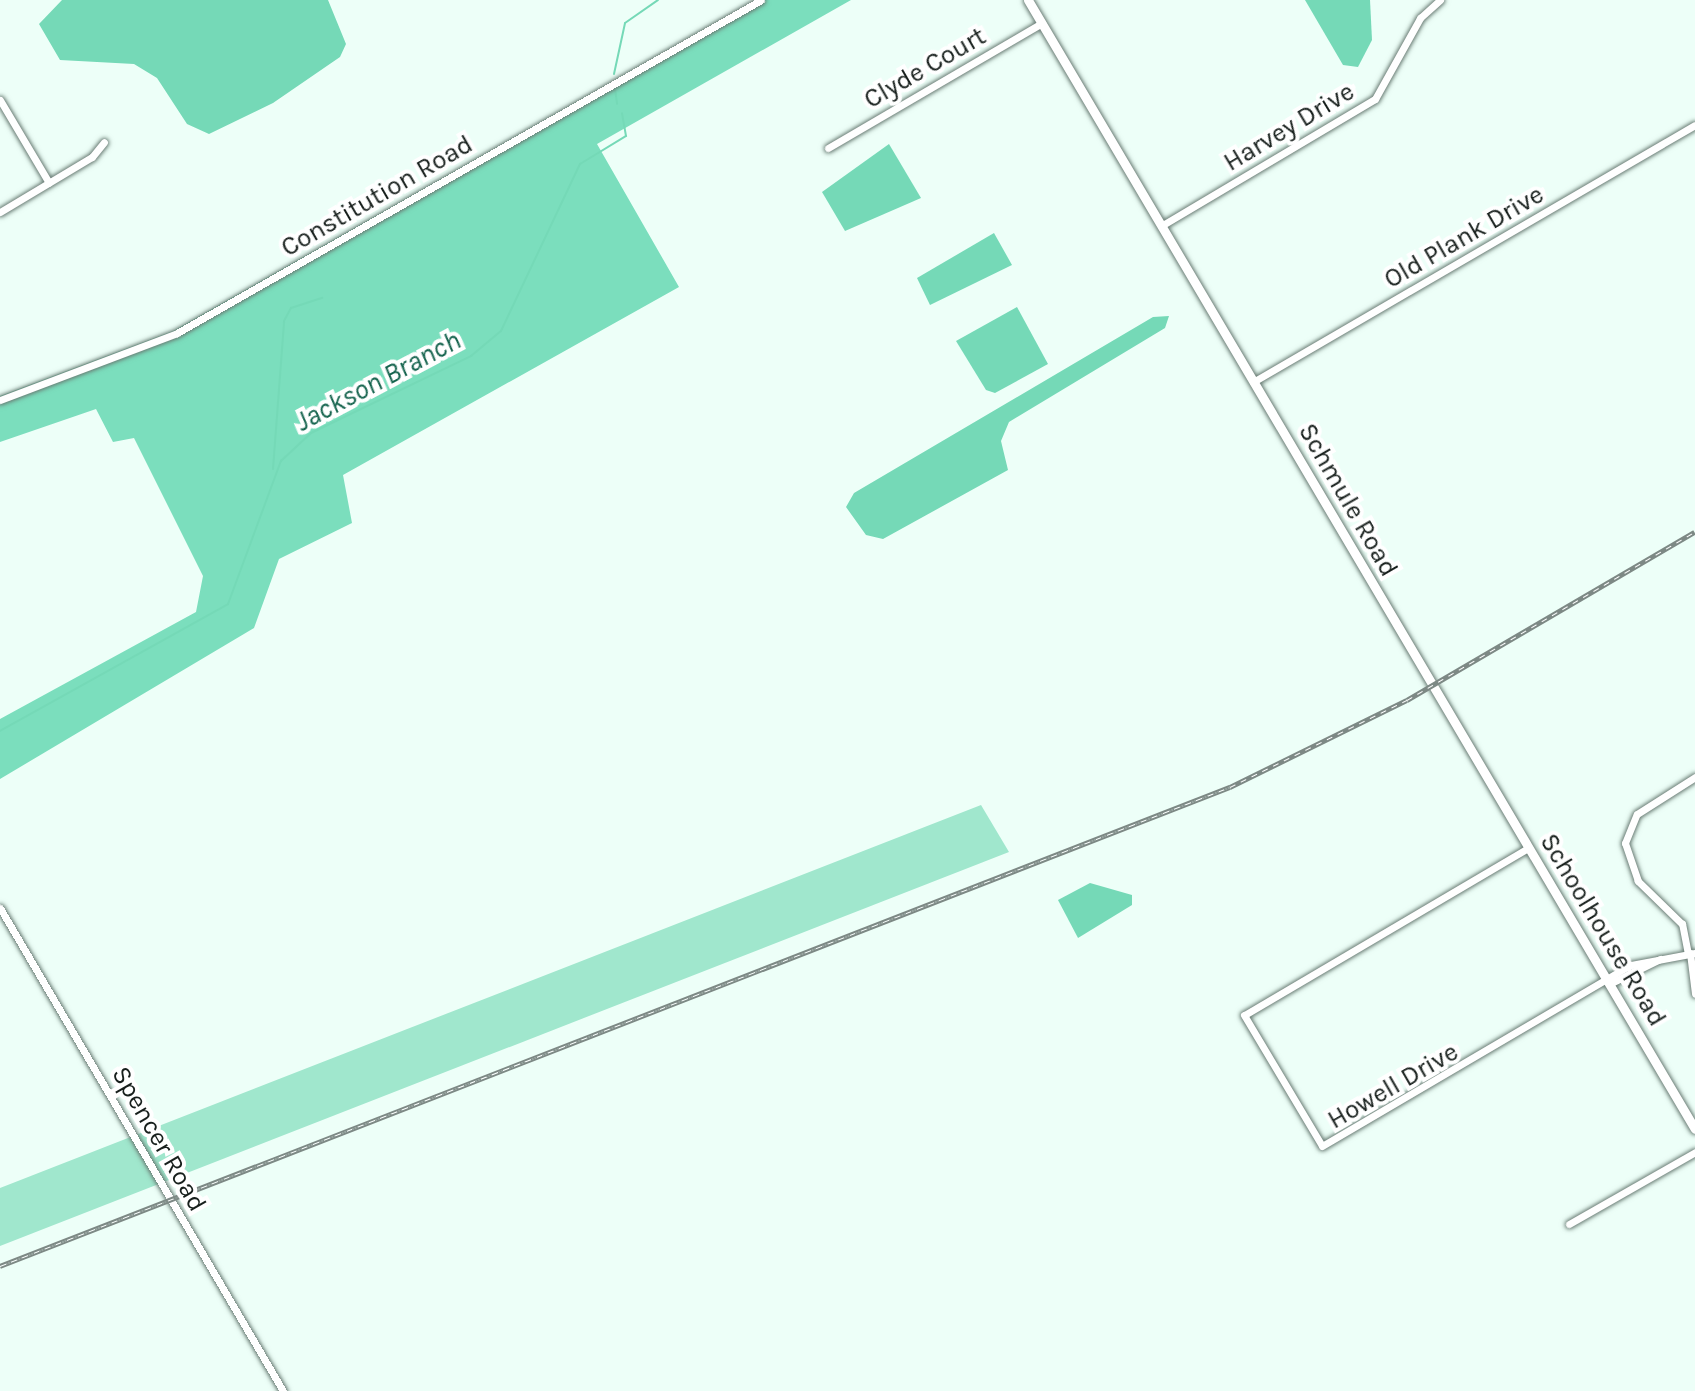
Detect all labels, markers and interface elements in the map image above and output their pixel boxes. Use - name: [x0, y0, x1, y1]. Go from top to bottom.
- street label: Clyde Court: [859, 21, 991, 115]
- street label: Harvey Drive: [1218, 76, 1360, 178]
- street label: Constitution Road: [276, 128, 478, 264]
- street label: Old Plank Drive: [1379, 179, 1549, 295]
- water label: Jackson Branch: [290, 323, 466, 439]
- street label: Schmule Road: [1292, 418, 1404, 582]
- street label: Schoolhouse Road: [1533, 828, 1673, 1032]
- street label: Howell Drive: [1322, 1036, 1464, 1136]
- street label: Spencer Road: [105, 1061, 213, 1217]

